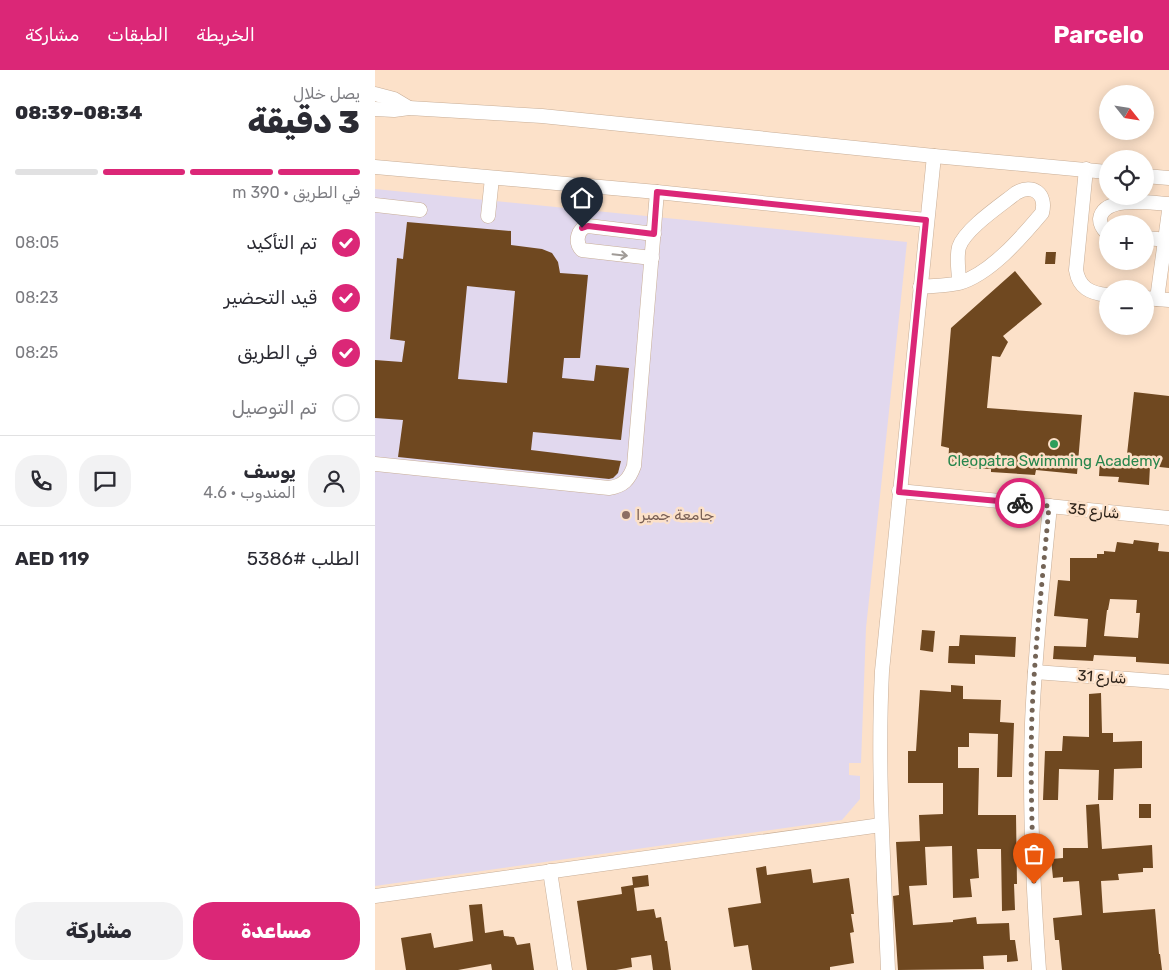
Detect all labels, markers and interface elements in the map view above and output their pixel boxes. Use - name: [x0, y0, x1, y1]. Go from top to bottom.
- text: Parcelo: [1053, 21, 1144, 49]
- text: مشاركة: [25, 24, 79, 46]
- text: الطبقات: [107, 24, 168, 46]
- text: الخريطة: [196, 24, 255, 46]
- text: يصل خلال: [293, 84, 360, 103]
- north arrow: [1099, 85, 1154, 140]
- map controls: [1099, 85, 1154, 335]
- text: 08:34–08:39: [15, 101, 142, 124]
- text: 3 دقيقة: [247, 103, 360, 141]
- button: locate: [1099, 150, 1154, 205]
- pin: [561, 177, 603, 228]
- text: في الطريق · 390 m: [232, 183, 360, 202]
- icon: home: [568, 184, 596, 212]
- button: +: [1099, 215, 1154, 270]
- icon: check: [332, 229, 360, 257]
- text: تم التأكيد: [246, 231, 317, 254]
- text: 08:05: [15, 233, 59, 252]
- one-way arrow: [612, 250, 628, 259]
- button: −: [1099, 280, 1154, 335]
- icon: check: [332, 284, 360, 312]
- text: قيد التحضير: [224, 286, 317, 309]
- text: 08:23: [15, 288, 58, 307]
- icon: check: [332, 339, 360, 367]
- text: في الطريق: [237, 341, 317, 364]
- text: 08:25: [15, 343, 58, 362]
- text: تم التوصيل: [232, 396, 317, 419]
- marker: Cleopatra Swimming Academy: [1048, 438, 1060, 450]
- place label: Cleopatra Swimming Academy: [947, 452, 1161, 470]
- button: phone: [15, 455, 67, 507]
- button: chat: [79, 455, 131, 507]
- button: person: [308, 455, 360, 507]
- text: يوسف: [243, 460, 296, 483]
- courier: [995, 478, 1045, 528]
- text: المندوب · 4.6: [203, 483, 296, 502]
- icon: bike: [1006, 489, 1034, 517]
- street label: شارع 35: [1067, 499, 1121, 525]
- place label: جامعة جميرا: [636, 506, 714, 524]
- marker: جامعة جميرا: [620, 509, 632, 521]
- text: AED 119: [15, 547, 89, 570]
- text: الطلب #5386: [247, 547, 360, 570]
- street label: شارع 31: [1077, 666, 1127, 690]
- pin: [1013, 833, 1055, 884]
- icon: bag: [1020, 840, 1048, 868]
- button: مشاركة: [15, 902, 183, 960]
- button: مساعدة: [193, 902, 360, 960]

